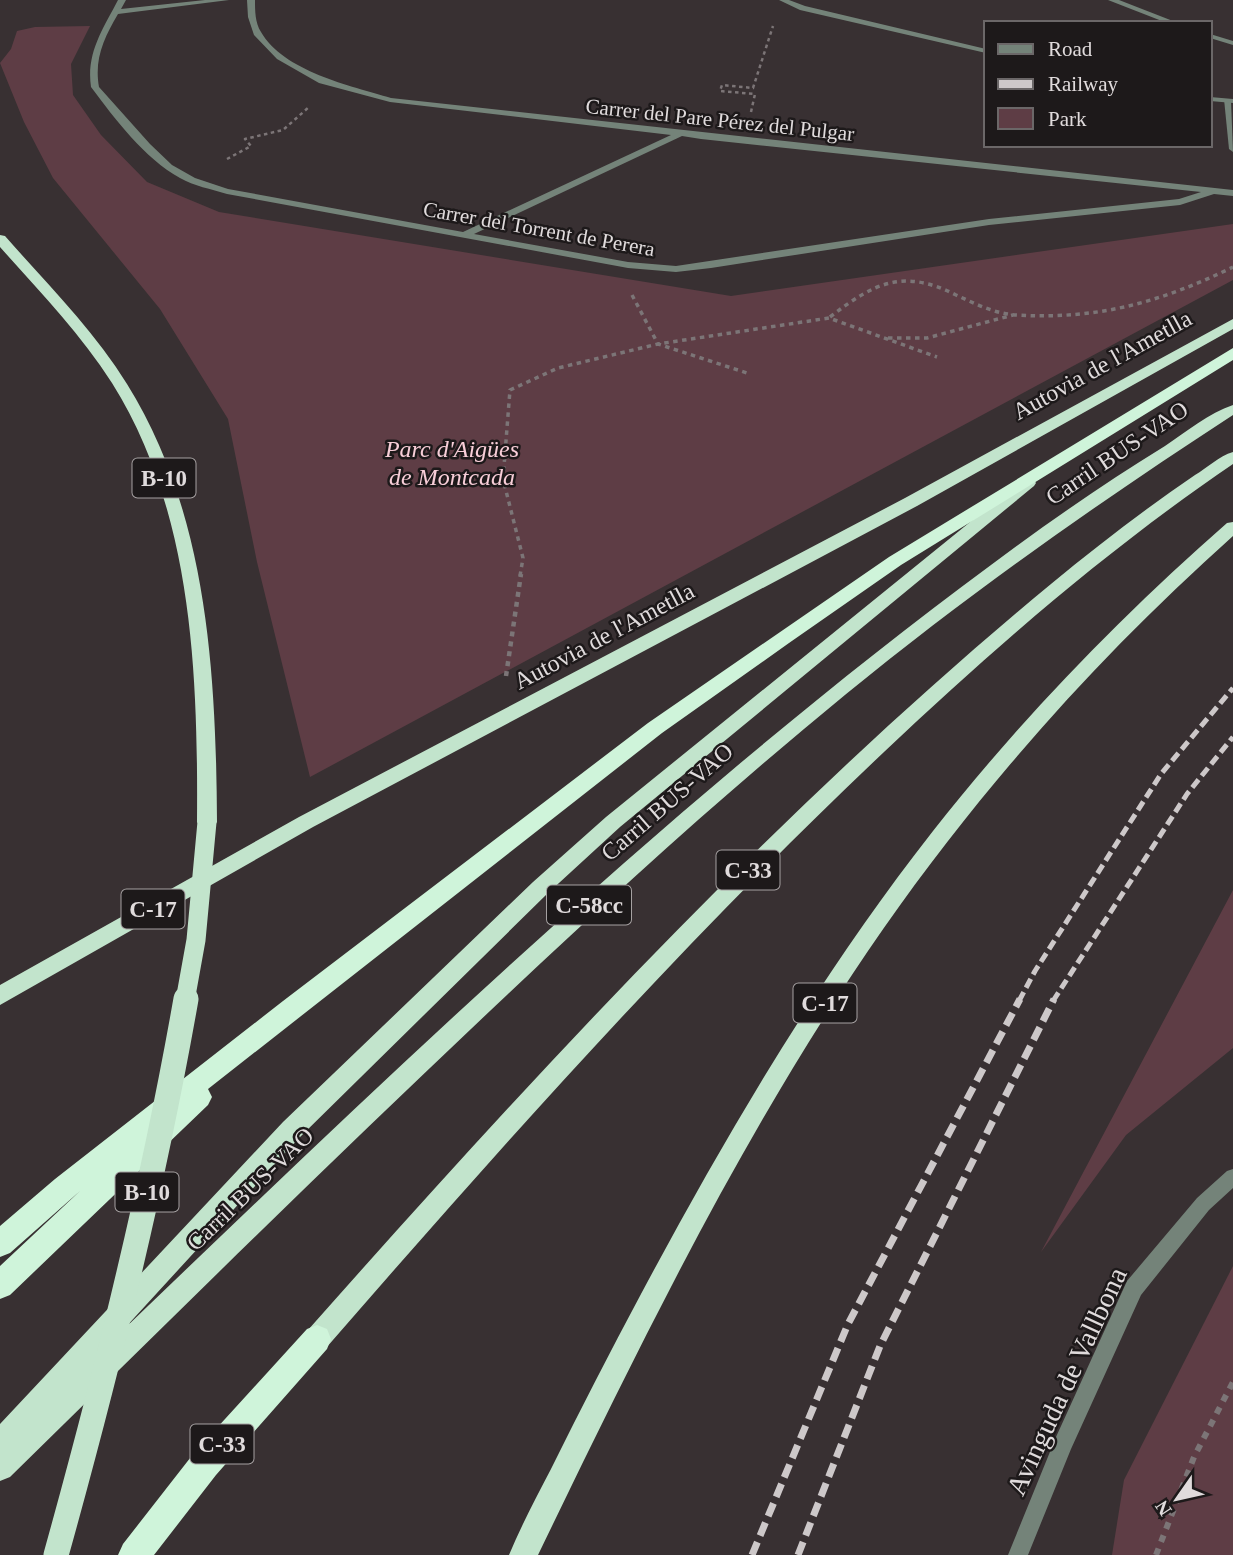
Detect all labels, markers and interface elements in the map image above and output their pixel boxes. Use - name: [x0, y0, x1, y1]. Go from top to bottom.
- legend: [984, 21, 1212, 147]
- text: Road: [1048, 37, 1093, 61]
- text: Railway: [1048, 72, 1118, 96]
- street label: Carrer del Pare Pérez del Pulgar: [585, 94, 856, 146]
- text: Park: [1048, 107, 1087, 131]
- street label: Carrer del Torrent de Perera: [421, 197, 657, 261]
- street label: Autovia de l'Ametlla: [1008, 305, 1196, 425]
- street label: Carril BUS-VAO: [1041, 396, 1193, 510]
- park label: Parc d'Aigües de Montcada: [384, 436, 519, 490]
- road number: B-10: [132, 458, 196, 498]
- street label: Autovia de l'Ametlla: [509, 577, 699, 694]
- street label: Carril BUS-VAO: [596, 738, 738, 866]
- road number: C-33: [716, 850, 780, 890]
- road number: C-58cc: [547, 885, 631, 924]
- road number: C-17: [122, 890, 184, 928]
- road number: C-17: [794, 984, 856, 1022]
- street label: Carril BUS-VAO: [181, 1122, 319, 1256]
- road number: B-10: [116, 1172, 178, 1212]
- street label: Avinguda de Vallbona: [1000, 1262, 1133, 1500]
- road number: C-33: [190, 1424, 254, 1464]
- north arrow: [1142, 1464, 1212, 1534]
- text: N: [1151, 1496, 1176, 1520]

